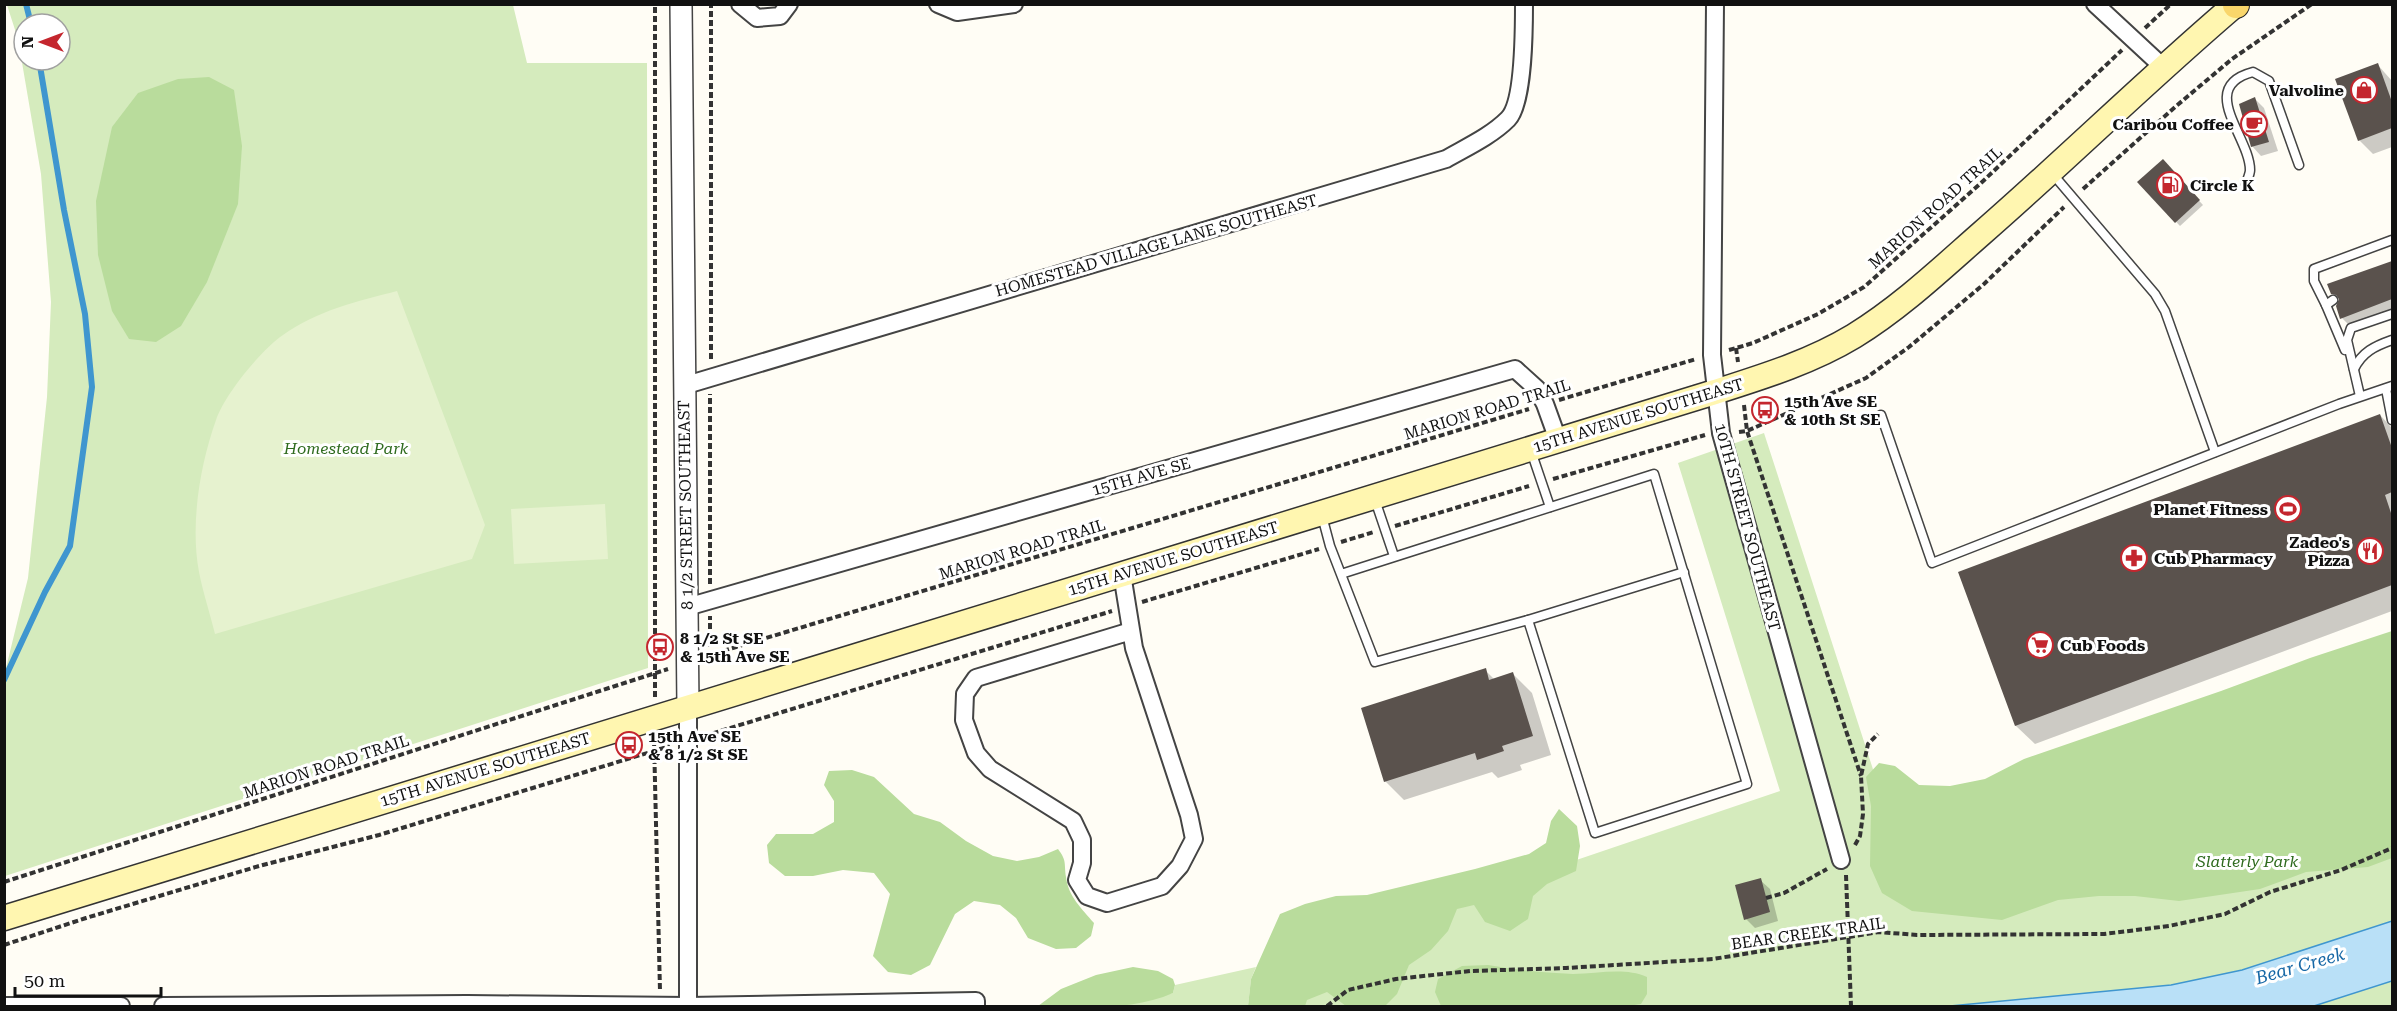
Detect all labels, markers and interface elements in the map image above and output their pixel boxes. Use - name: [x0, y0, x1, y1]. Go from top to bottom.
- north arrow: [12, 12, 72, 72]
- text: N: [18, 36, 37, 48]
- shop icon: Valvoline: [2349, 75, 2379, 105]
- place label: Valvoline: [2269, 81, 2344, 100]
- cafe icon: Caribou Coffee: [2239, 109, 2269, 139]
- place label: Caribou Coffee: [2113, 115, 2234, 134]
- street label: MARION ROAD TRAIL: [1865, 142, 2006, 272]
- fuel station icon: Circle K: [2155, 170, 2185, 200]
- place label: Circle K: [2190, 176, 2255, 195]
- street label: HOMESTEAD VILLAGE LANE SOUTHEAST: [993, 190, 1320, 301]
- street label: 15TH AVENUE SOUTHEAST: [1531, 374, 1746, 457]
- street label: MARION ROAD TRAIL: [1402, 375, 1573, 444]
- place label: 15th Ave SE & 10th St SE: [1784, 392, 1881, 429]
- bus stop icon: 15th Ave SE & 10th St SE: [1750, 395, 1780, 425]
- street label: 8 1/2 STREET SOUTHEAST: [674, 400, 697, 610]
- street label: 10TH STREET SOUTHEAST: [1711, 421, 1784, 633]
- park label: Homestead Park: [283, 439, 409, 458]
- street label: 15TH AVE SE: [1090, 453, 1193, 500]
- sports icon: Planet Fitness: [2273, 494, 2303, 524]
- place label: Planet Fitness: [2153, 500, 2268, 519]
- street label: MARION ROAD TRAIL: [937, 515, 1108, 584]
- street label: 15TH AVENUE SOUTHEAST: [1066, 517, 1281, 600]
- place label: Zadeo's Pizza: [2289, 533, 2351, 570]
- restaurant icon: Zadeo's Pizza: [2355, 536, 2385, 566]
- pharmacy icon: Cub Pharmacy: [2119, 543, 2149, 573]
- place label: Cub Pharmacy: [2154, 549, 2273, 568]
- place label: 8 1/2 St SE & 15th Ave SE: [680, 629, 790, 666]
- supermarket icon: Cub Foods: [2025, 630, 2055, 660]
- bus stop icon: 8 1/2 St SE & 15th Ave SE: [645, 632, 675, 662]
- place label: Cub Foods: [2060, 636, 2145, 655]
- place label: 15th Ave SE & 8 1/2 St SE: [648, 727, 748, 764]
- street label: 15TH AVENUE SOUTHEAST: [378, 728, 593, 811]
- bus stop icon: 15th Ave SE & 8 1/2 St SE: [614, 730, 644, 760]
- street label: MARION ROAD TRAIL: [241, 731, 412, 802]
- park label: Slatterly Park: [2195, 852, 2298, 871]
- street label: BEAR CREEK TRAIL: [1730, 913, 1886, 954]
- water label: Bear Creek: [2252, 943, 2347, 989]
- scale bar: [15, 960, 160, 998]
- text: 50 m: [24, 970, 65, 991]

